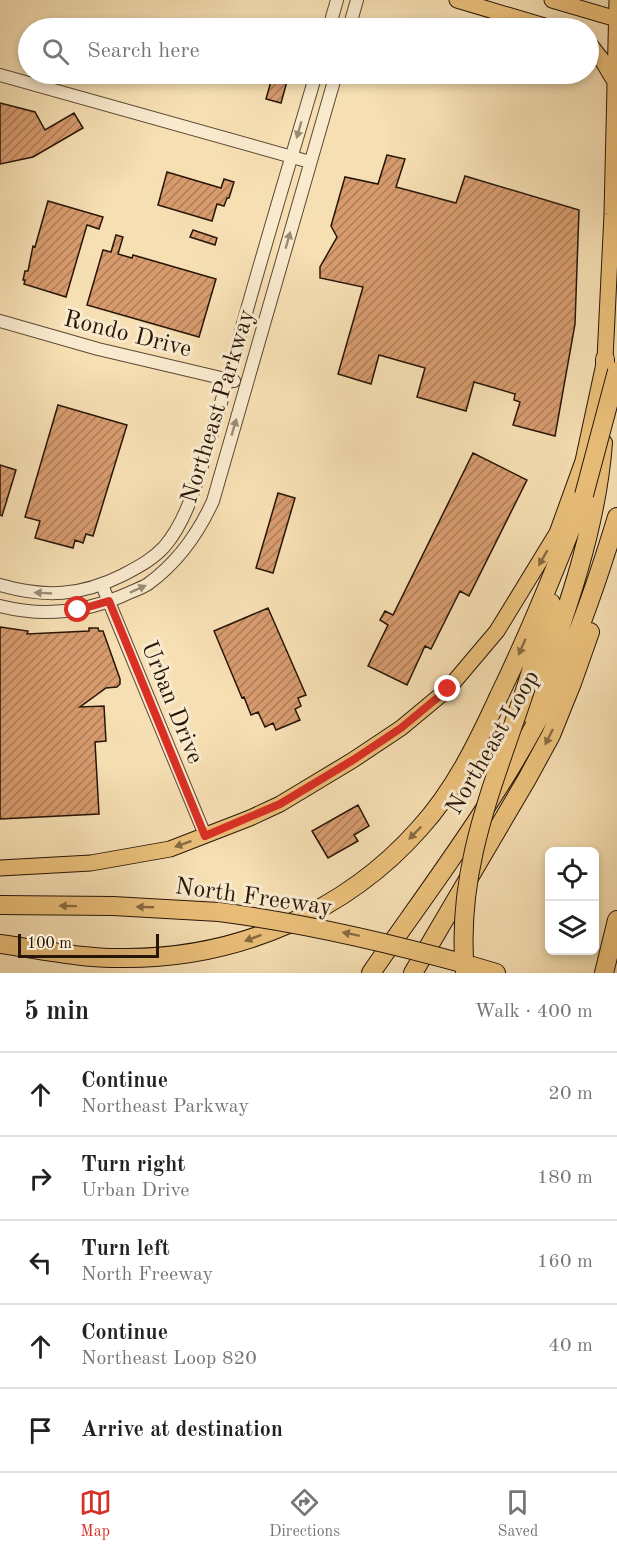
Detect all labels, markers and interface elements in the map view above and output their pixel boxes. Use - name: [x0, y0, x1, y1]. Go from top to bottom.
- search box: [18, 18, 599, 84]
- icon: search: [39, 35, 72, 68]
- text: Search here: [87, 40, 200, 62]
- one-way arrow: [294, 121, 304, 139]
- one-way arrow: [283, 231, 293, 249]
- street label: Northeast Parkway: [178, 306, 260, 506]
- street label: Rondo Drive: [61, 307, 194, 362]
- one-way arrow: [230, 418, 239, 436]
- one-way arrow: [538, 550, 548, 567]
- one-way arrow: [129, 584, 147, 594]
- one-way arrow: [34, 588, 53, 598]
- route start: [64, 596, 90, 622]
- street label: Urban Drive: [136, 638, 207, 768]
- one-way arrow: [517, 638, 527, 656]
- street label: Northeast Loop: [443, 667, 545, 819]
- route end: [434, 675, 460, 701]
- one-way arrow: [545, 728, 555, 746]
- one-way arrow: [409, 826, 423, 840]
- one-way arrow: [174, 839, 192, 849]
- map controls: [545, 847, 599, 955]
- button: locate: [545, 847, 599, 901]
- street label: North Freeway: [174, 875, 334, 921]
- one-way arrow: [59, 901, 78, 911]
- button: layers: [545, 901, 599, 955]
- one-way arrow: [136, 903, 155, 912]
- one-way arrow: [342, 929, 360, 939]
- scale bar: [18, 931, 159, 959]
- one-way arrow: [244, 933, 262, 943]
- text: 100 m: [27, 936, 72, 952]
- text: 5 min: [24, 999, 89, 1025]
- text: Walk · 400 m: [474, 1002, 593, 1022]
- text: Continue: [81, 1070, 168, 1092]
- icon: ahead: [24, 1078, 57, 1111]
- text: 20 m: [548, 1084, 593, 1104]
- text: Northeast Parkway: [81, 1097, 249, 1117]
- text: Turn right: [81, 1154, 185, 1176]
- icon: right: [24, 1162, 57, 1195]
- text: 180 m: [537, 1168, 593, 1188]
- text: Urban Drive: [81, 1181, 189, 1201]
- text: Turn left: [81, 1238, 170, 1260]
- icon: left: [24, 1246, 57, 1279]
- text: 160 m: [537, 1252, 593, 1272]
- text: North Freeway: [81, 1265, 213, 1285]
- text: Continue: [81, 1322, 168, 1344]
- icon: ahead: [24, 1330, 57, 1363]
- text: 40 m: [548, 1336, 593, 1356]
- text: Northeast Loop 820: [81, 1349, 257, 1369]
- icon: arrive: [24, 1414, 57, 1447]
- text: Arrive at destination: [81, 1419, 283, 1441]
- tab: Map: [79, 1486, 112, 1542]
- tab: Directions: [269, 1486, 340, 1542]
- tab: Saved: [498, 1486, 538, 1542]

